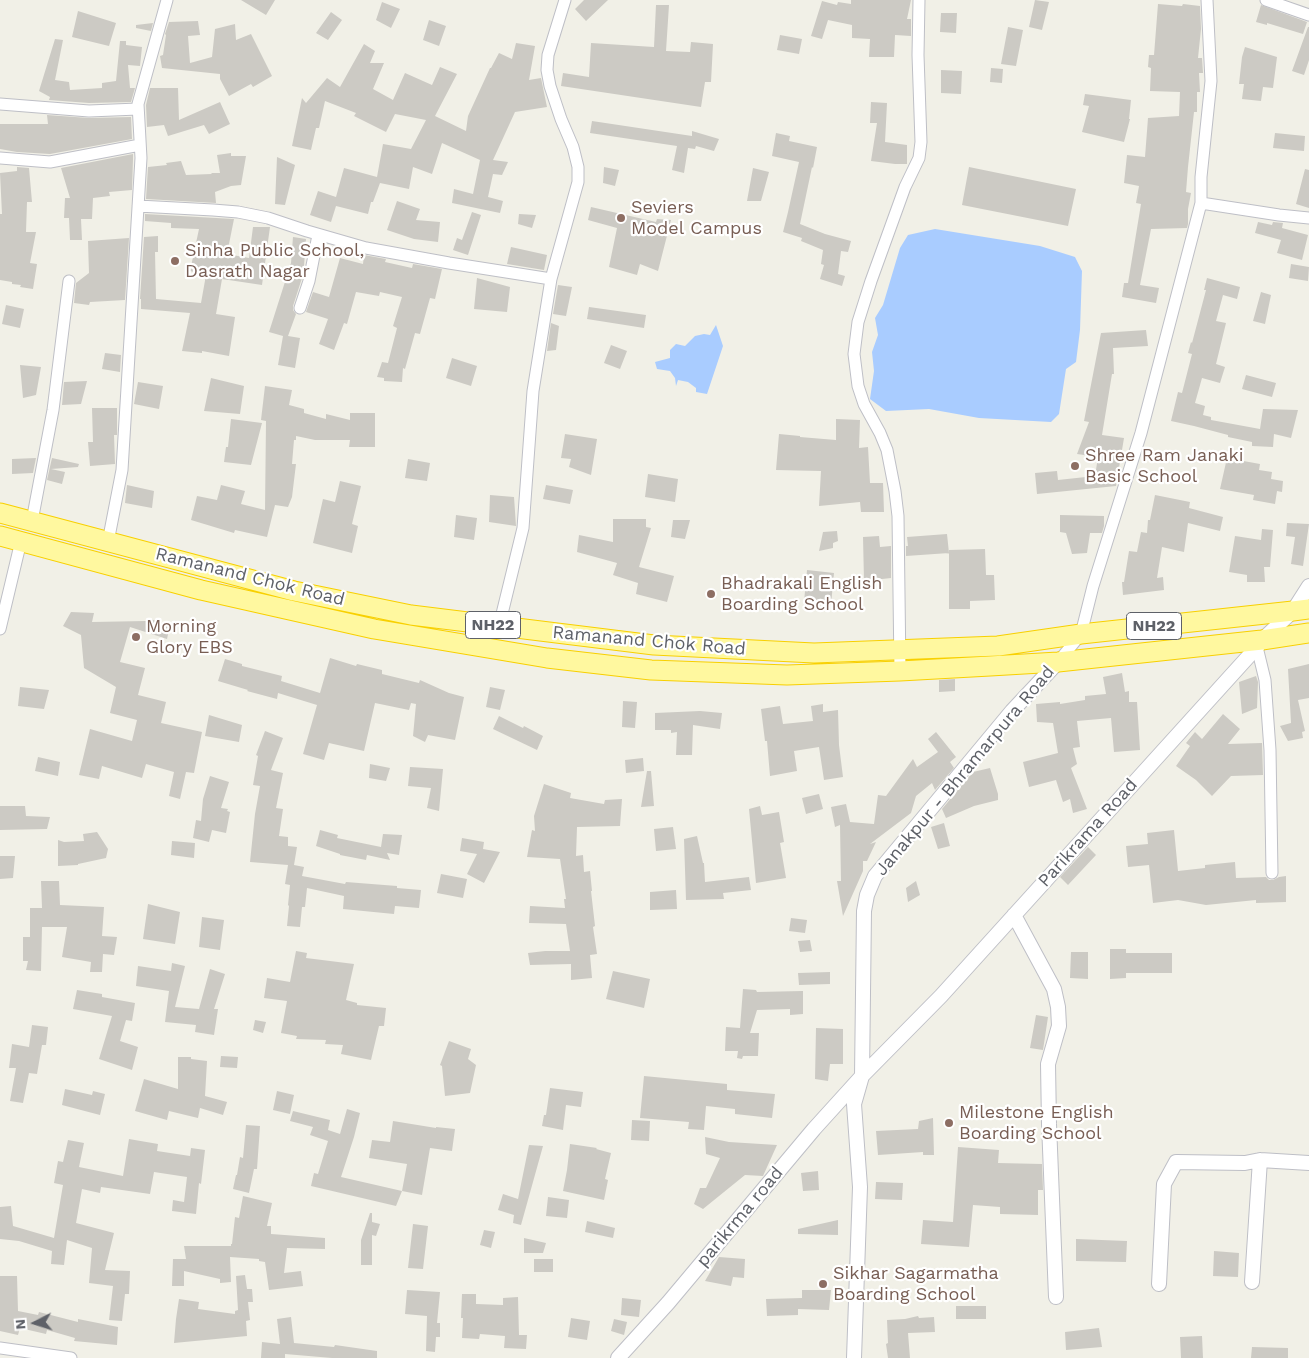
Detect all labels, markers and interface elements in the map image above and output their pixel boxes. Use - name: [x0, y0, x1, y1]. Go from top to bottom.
- place label: Seviers Model Campus: [631, 197, 762, 240]
- marker: Seviers Model Campus: [615, 212, 627, 224]
- place label: Sinha Public School, Dasrath Nagar: [185, 240, 364, 282]
- marker: Sinha Public School, Dasrath Nagar: [169, 255, 181, 267]
- place label: Shree Ram Janaki Basic School: [1085, 445, 1243, 488]
- marker: Shree Ram Janaki Basic School: [1069, 460, 1081, 472]
- street label: Ramanand Chok Road: [153, 543, 347, 611]
- place label: Bhadrakali English Boarding School: [721, 573, 882, 616]
- marker: Bhadrakali English Boarding School: [705, 588, 717, 600]
- road number: NH22: [466, 612, 520, 638]
- road number: NH22: [1126, 612, 1182, 640]
- place label: Morning Glory EBS: [146, 616, 233, 659]
- street label: Ramanand Chok Road: [551, 622, 747, 660]
- marker: Morning Glory EBS: [130, 631, 142, 643]
- street label: Janakpur - Bhramarpura Road: [871, 662, 1059, 880]
- street label: Parikrama Road: [1034, 774, 1142, 892]
- place label: Milestone English Boarding School: [959, 1102, 1114, 1144]
- marker: Milestone English Boarding School: [943, 1117, 955, 1129]
- street label: parikrma road: [692, 1163, 788, 1271]
- place label: Sikhar Sagarmatha Boarding School: [833, 1263, 999, 1306]
- marker: Sikhar Sagarmatha Boarding School: [817, 1278, 829, 1290]
- north arrow: [10, 1298, 60, 1348]
- text: N: [12, 1318, 28, 1330]

